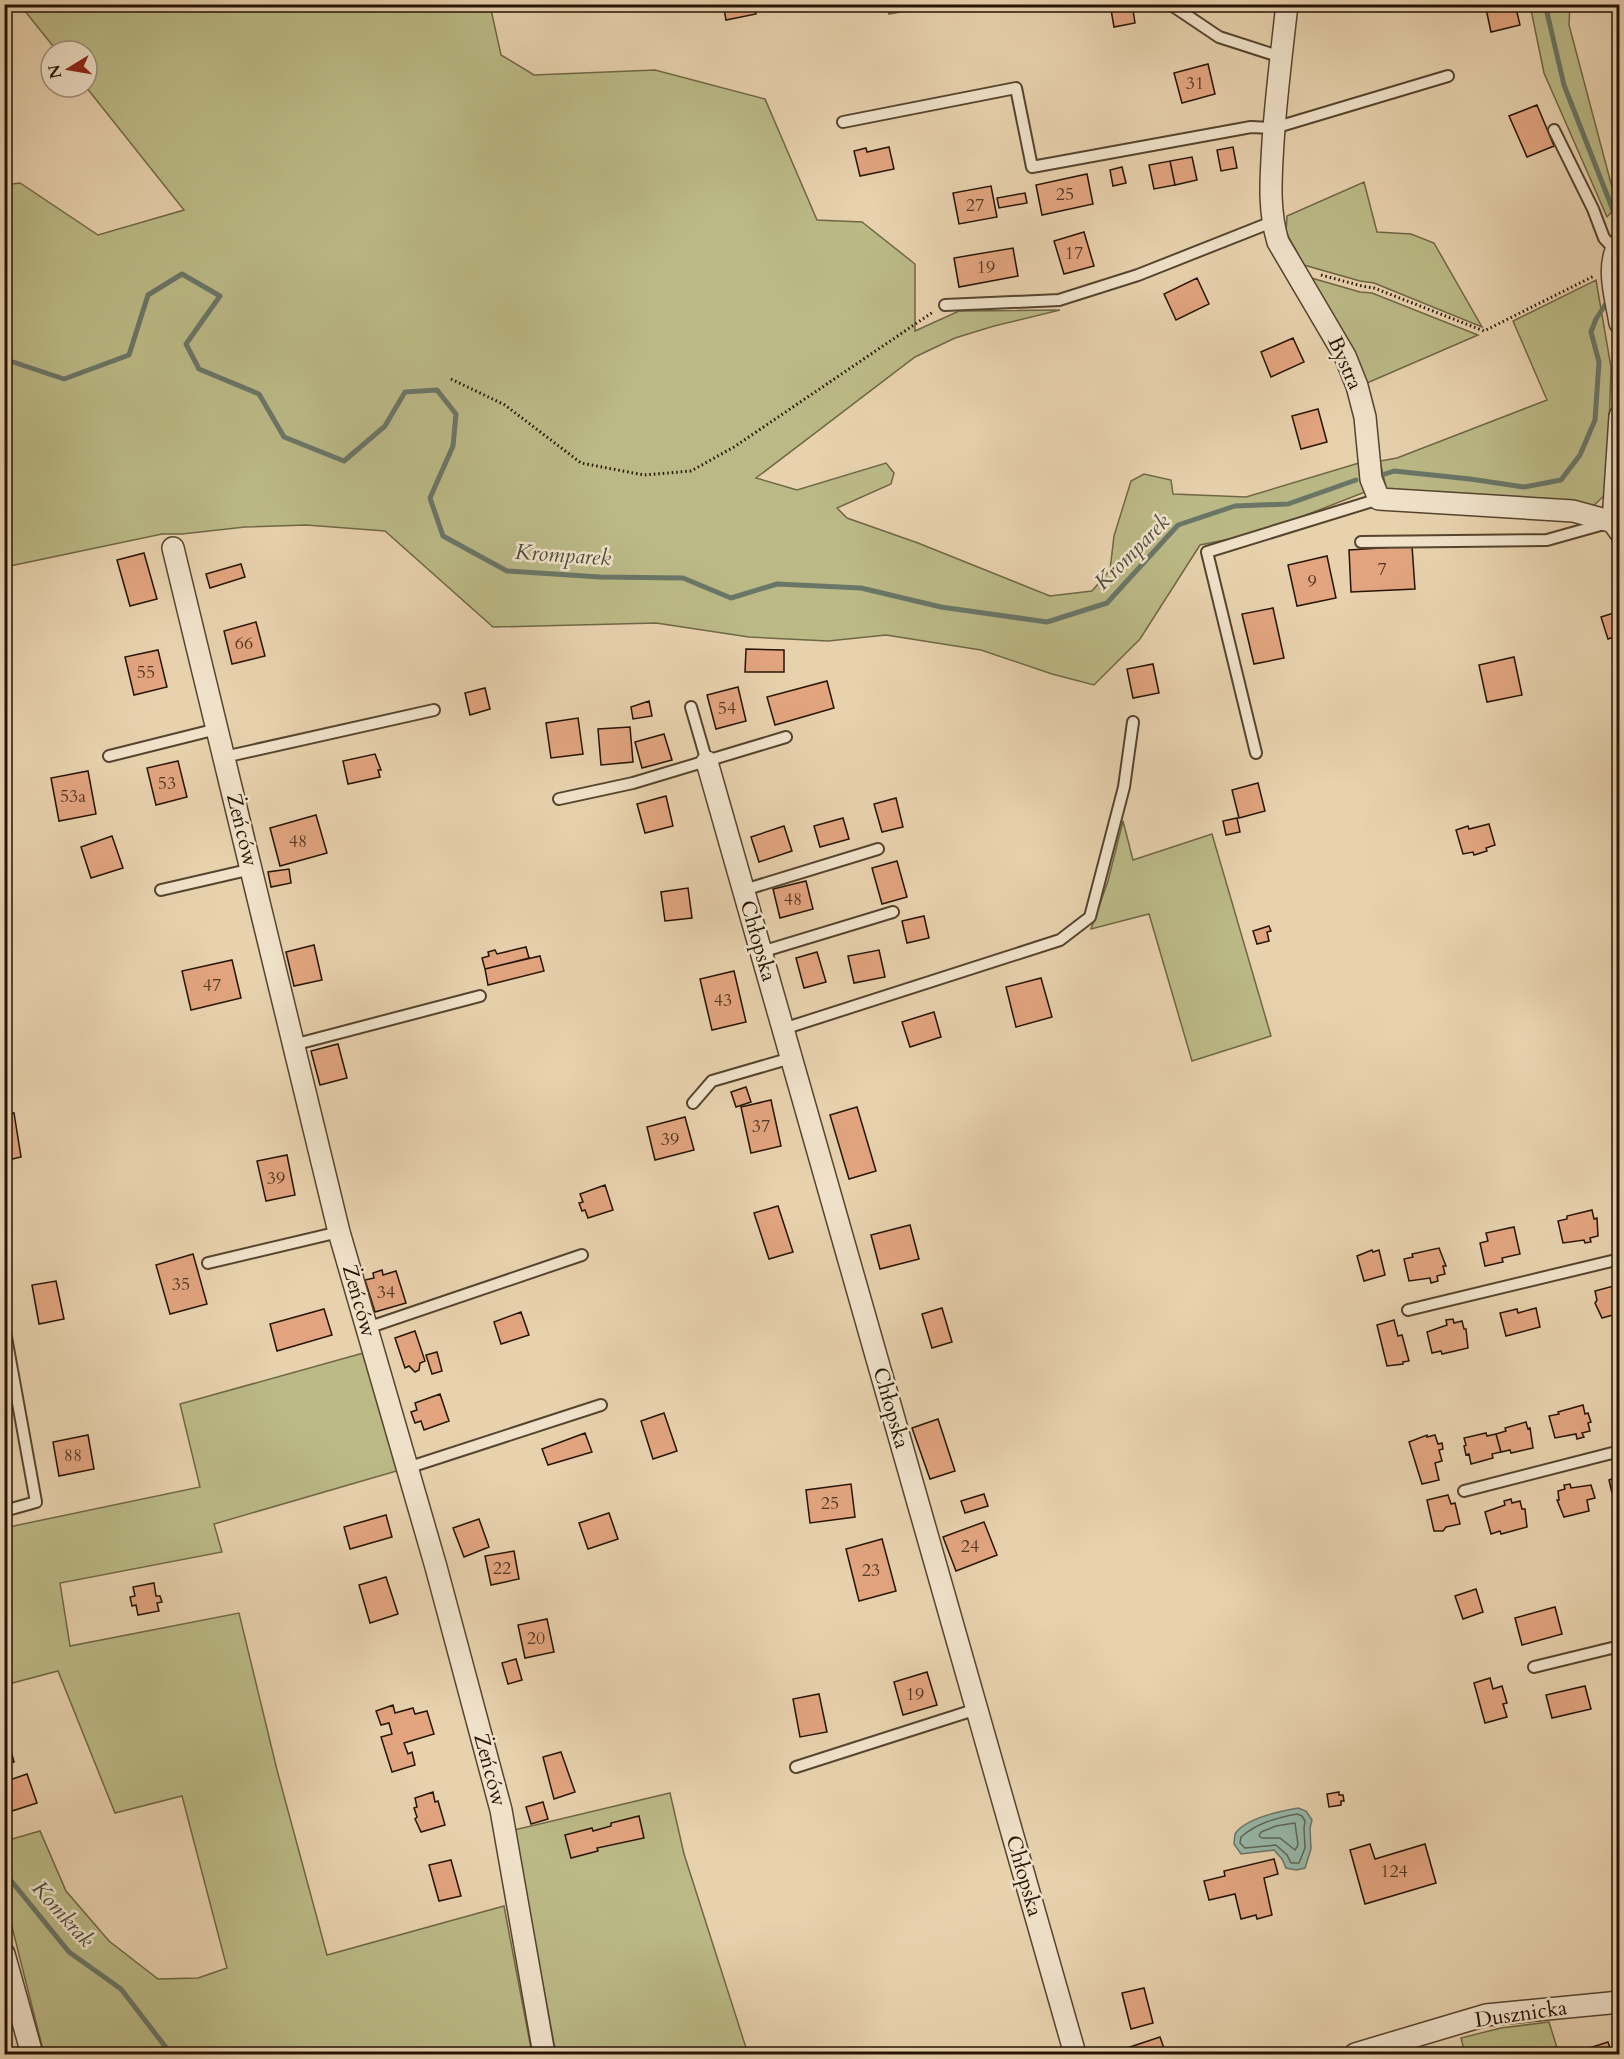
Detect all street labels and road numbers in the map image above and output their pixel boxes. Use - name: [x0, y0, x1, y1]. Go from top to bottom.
- street label: Bystra: [1320, 332, 1370, 394]
- street label: Żeńców: [219, 790, 265, 870]
- street label: Chłopska: [733, 897, 783, 985]
- street label: Żeńców: [335, 1261, 383, 1341]
- street label: Chłopska: [866, 1364, 916, 1452]
- street label: Żeńców: [466, 1730, 514, 1810]
- street label: Chłopska: [999, 1832, 1049, 1920]
- street label: Dusznicka: [1473, 1993, 1569, 2035]

